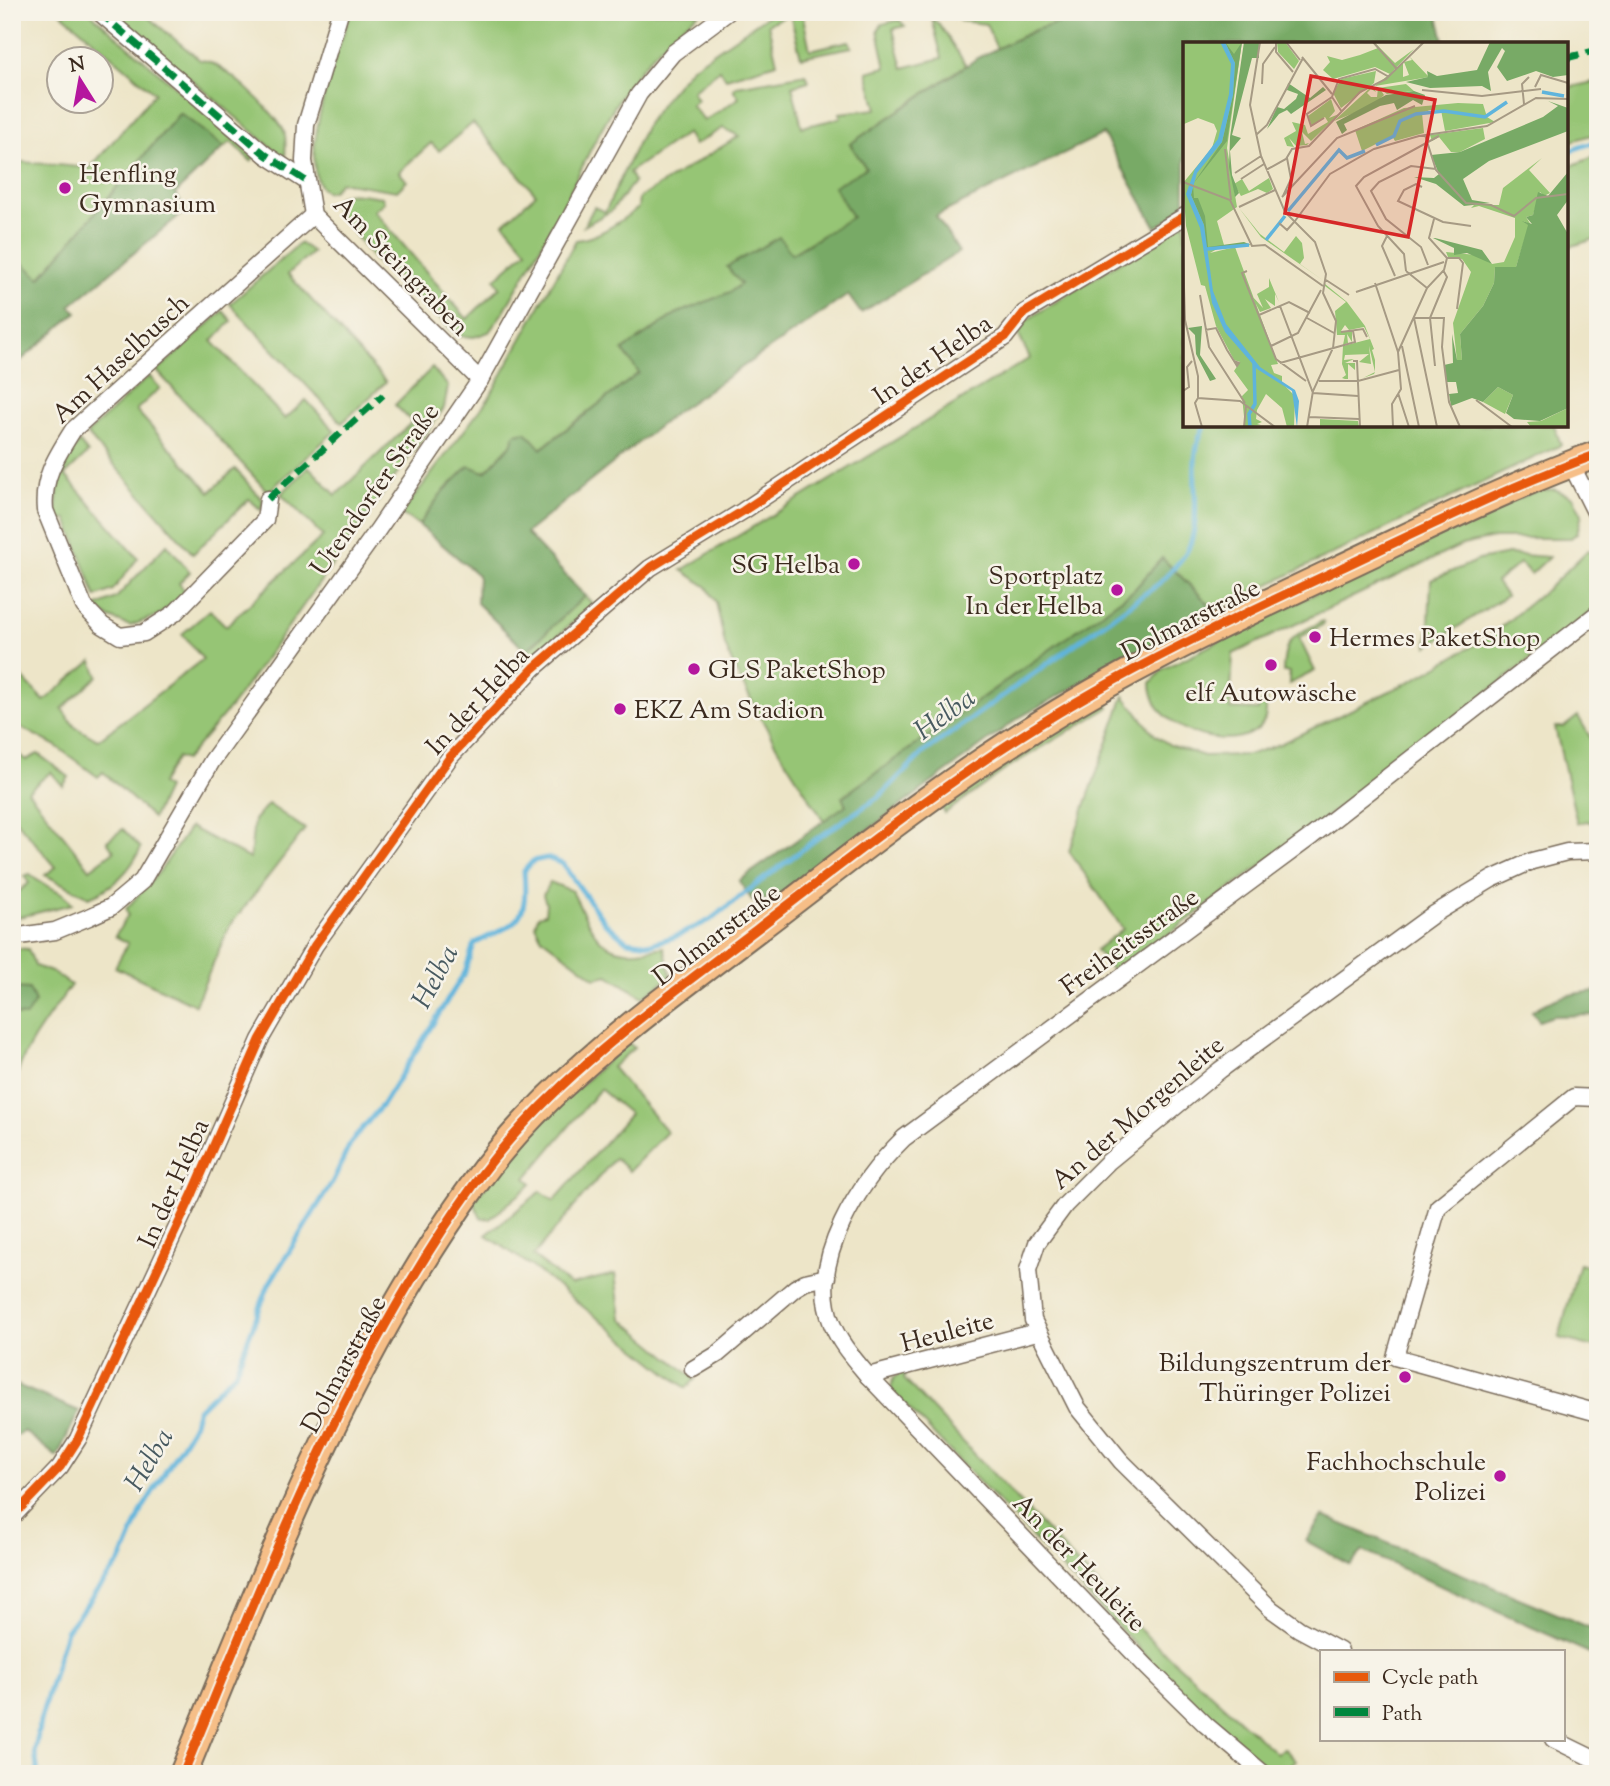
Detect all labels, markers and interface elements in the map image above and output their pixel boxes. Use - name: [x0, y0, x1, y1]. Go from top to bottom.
- inset map: [1183, 42, 1568, 427]
- north arrow: [46, 46, 116, 116]
- text: N: [67, 51, 87, 80]
- place label: Henfling Gymnasium: [79, 157, 216, 224]
- marker: Henfling Gymnasium: [57, 180, 73, 196]
- street label: Am Steingraben: [323, 188, 477, 345]
- street label: Am Haselbusch: [44, 286, 199, 434]
- street label: In der Helba: [867, 306, 1000, 416]
- street label: Utendorfer Straße: [303, 396, 450, 584]
- place label: SG Helba: [732, 548, 840, 585]
- marker: SG Helba: [846, 556, 862, 572]
- place label: Sportplatz In der Helba: [966, 559, 1103, 626]
- street label: Dolmarstraße: [1115, 570, 1267, 672]
- marker: Sportplatz In der Helba: [1109, 582, 1125, 598]
- place label: Hermes PaketShop: [1329, 621, 1540, 658]
- marker: Hermes PaketShop: [1307, 629, 1323, 645]
- street label: In der Helba: [418, 639, 539, 765]
- place label: GLS PaketShop: [708, 653, 886, 690]
- marker: elf Autowäsche: [1263, 657, 1279, 673]
- marker: GLS PaketShop: [686, 661, 702, 677]
- place label: elf Autowäsche: [1185, 676, 1357, 713]
- water label: Helba: [907, 680, 985, 751]
- place label: EKZ Am Stadion: [634, 693, 824, 730]
- marker: EKZ Am Stadion: [612, 701, 628, 717]
- street label: Dolmarstraße: [646, 876, 789, 996]
- street label: Freiheitsstraße: [1053, 880, 1207, 1006]
- water label: Helba: [403, 938, 470, 1016]
- street label: An der Morgenleite: [1044, 1028, 1233, 1200]
- street label: In der Helba: [130, 1114, 220, 1254]
- street label: Dolmarstraße: [293, 1290, 397, 1441]
- street label: Heuleite: [897, 1303, 998, 1364]
- place label: Bildungszentrum der Thüringer Polizei: [1159, 1346, 1391, 1413]
- marker: Bildungszentrum der Thüringer Polizei: [1397, 1369, 1413, 1385]
- water label: Helba: [116, 1422, 185, 1500]
- place label: Fachhochschule Polizei: [1306, 1445, 1486, 1512]
- marker: Fachhochschule Polizei: [1492, 1468, 1508, 1484]
- street label: An der Heuleite: [1003, 1487, 1154, 1641]
- legend: [1320, 1650, 1564, 1740]
- text: Cycle path: [1382, 1664, 1479, 1694]
- text: Path: [1382, 1700, 1423, 1730]

